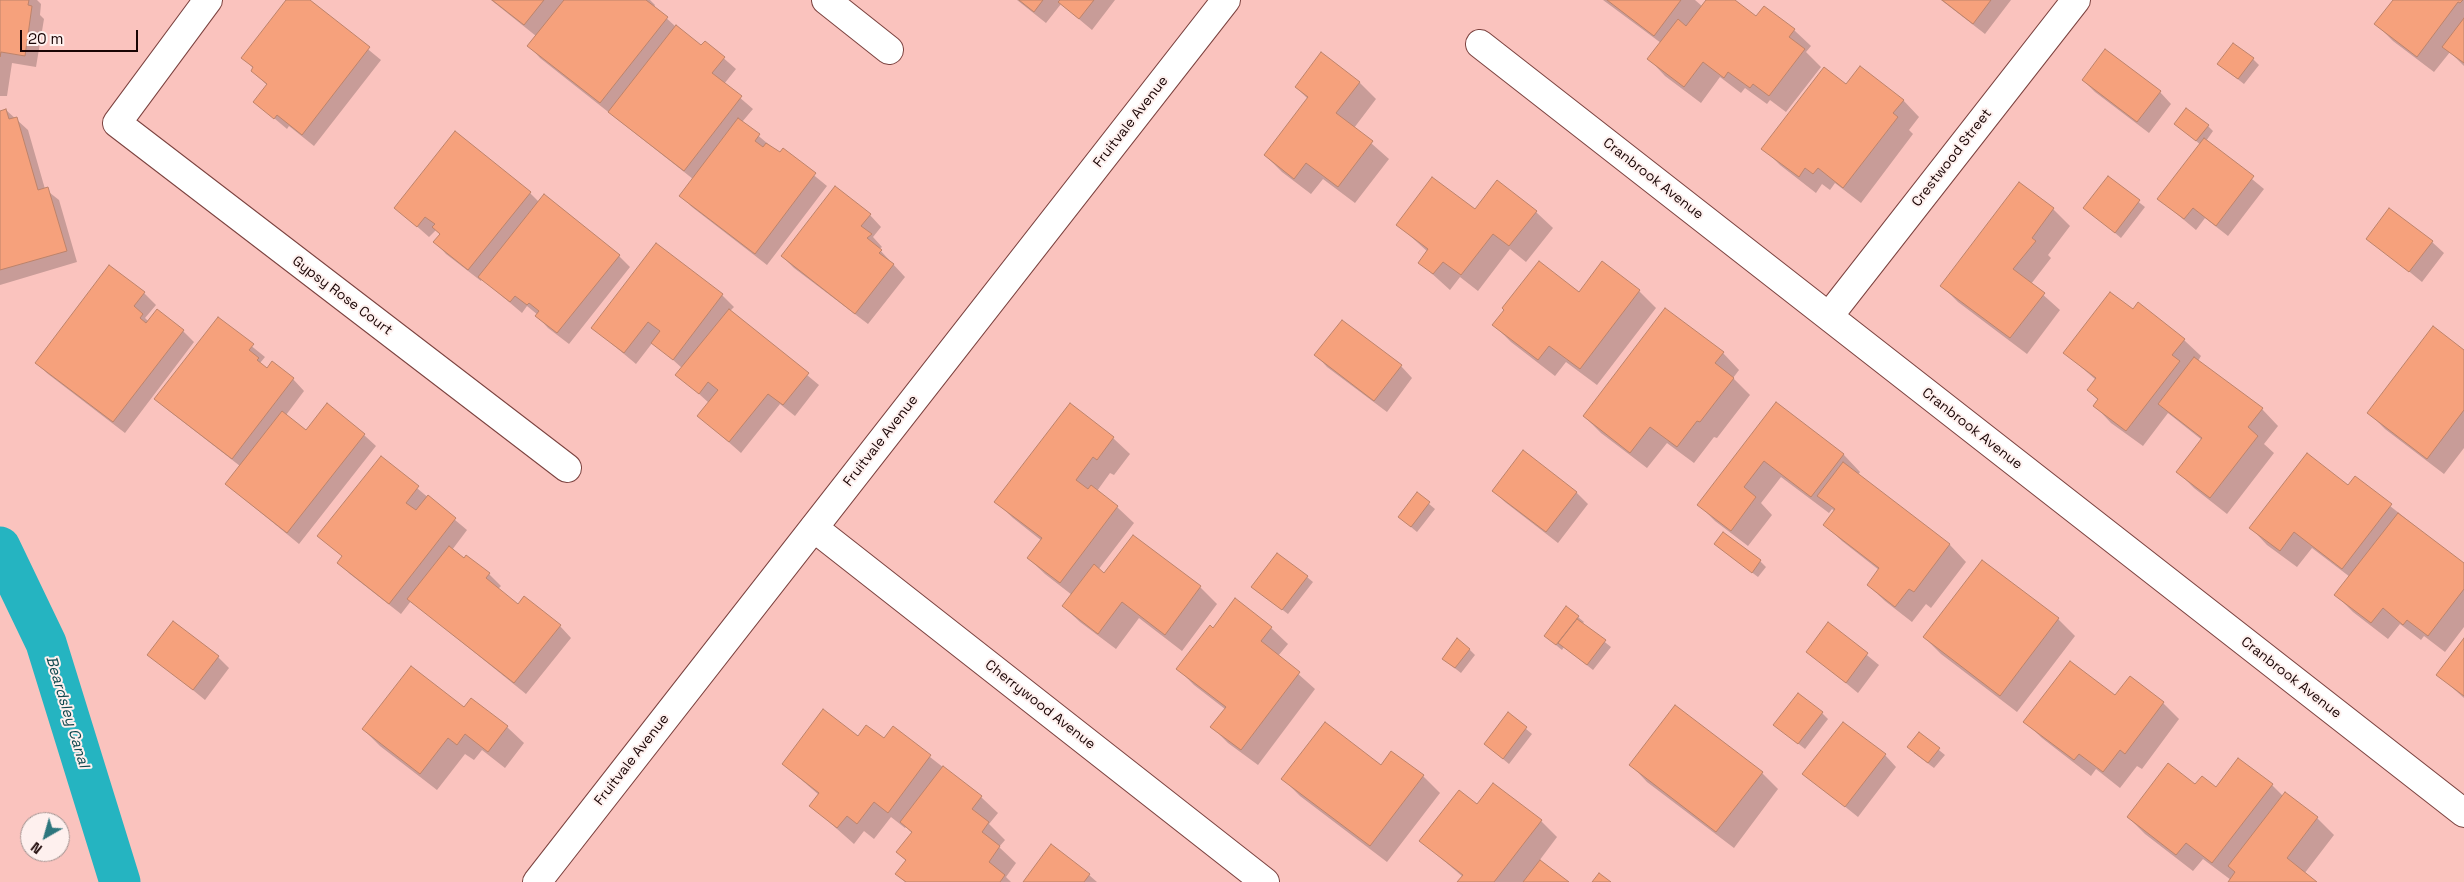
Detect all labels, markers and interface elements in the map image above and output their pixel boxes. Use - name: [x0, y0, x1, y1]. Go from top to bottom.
- scale bar: [22, 20, 140, 52]
- text: 20 m: [28, 29, 63, 48]
- street label: Fruitvale Avenue: [1090, 73, 1172, 171]
- street label: Crestwood Street: [1909, 106, 1995, 210]
- street label: Cranbrook Avenue: [1600, 135, 1706, 223]
- street label: Gypsy Rose Court: [289, 253, 395, 339]
- street label: Cranbrook Avenue: [1919, 385, 2025, 473]
- street label: Fruitvale Avenue: [840, 392, 922, 490]
- street label: Cranbrook Avenue: [2238, 634, 2344, 722]
- water label: Beardsley Canal: [41, 654, 93, 770]
- street label: Cherrywood Avenue: [981, 657, 1099, 753]
- street label: Fruitvale Avenue: [591, 711, 673, 809]
- north arrow: [20, 812, 70, 862]
- text: N: [27, 838, 46, 858]

